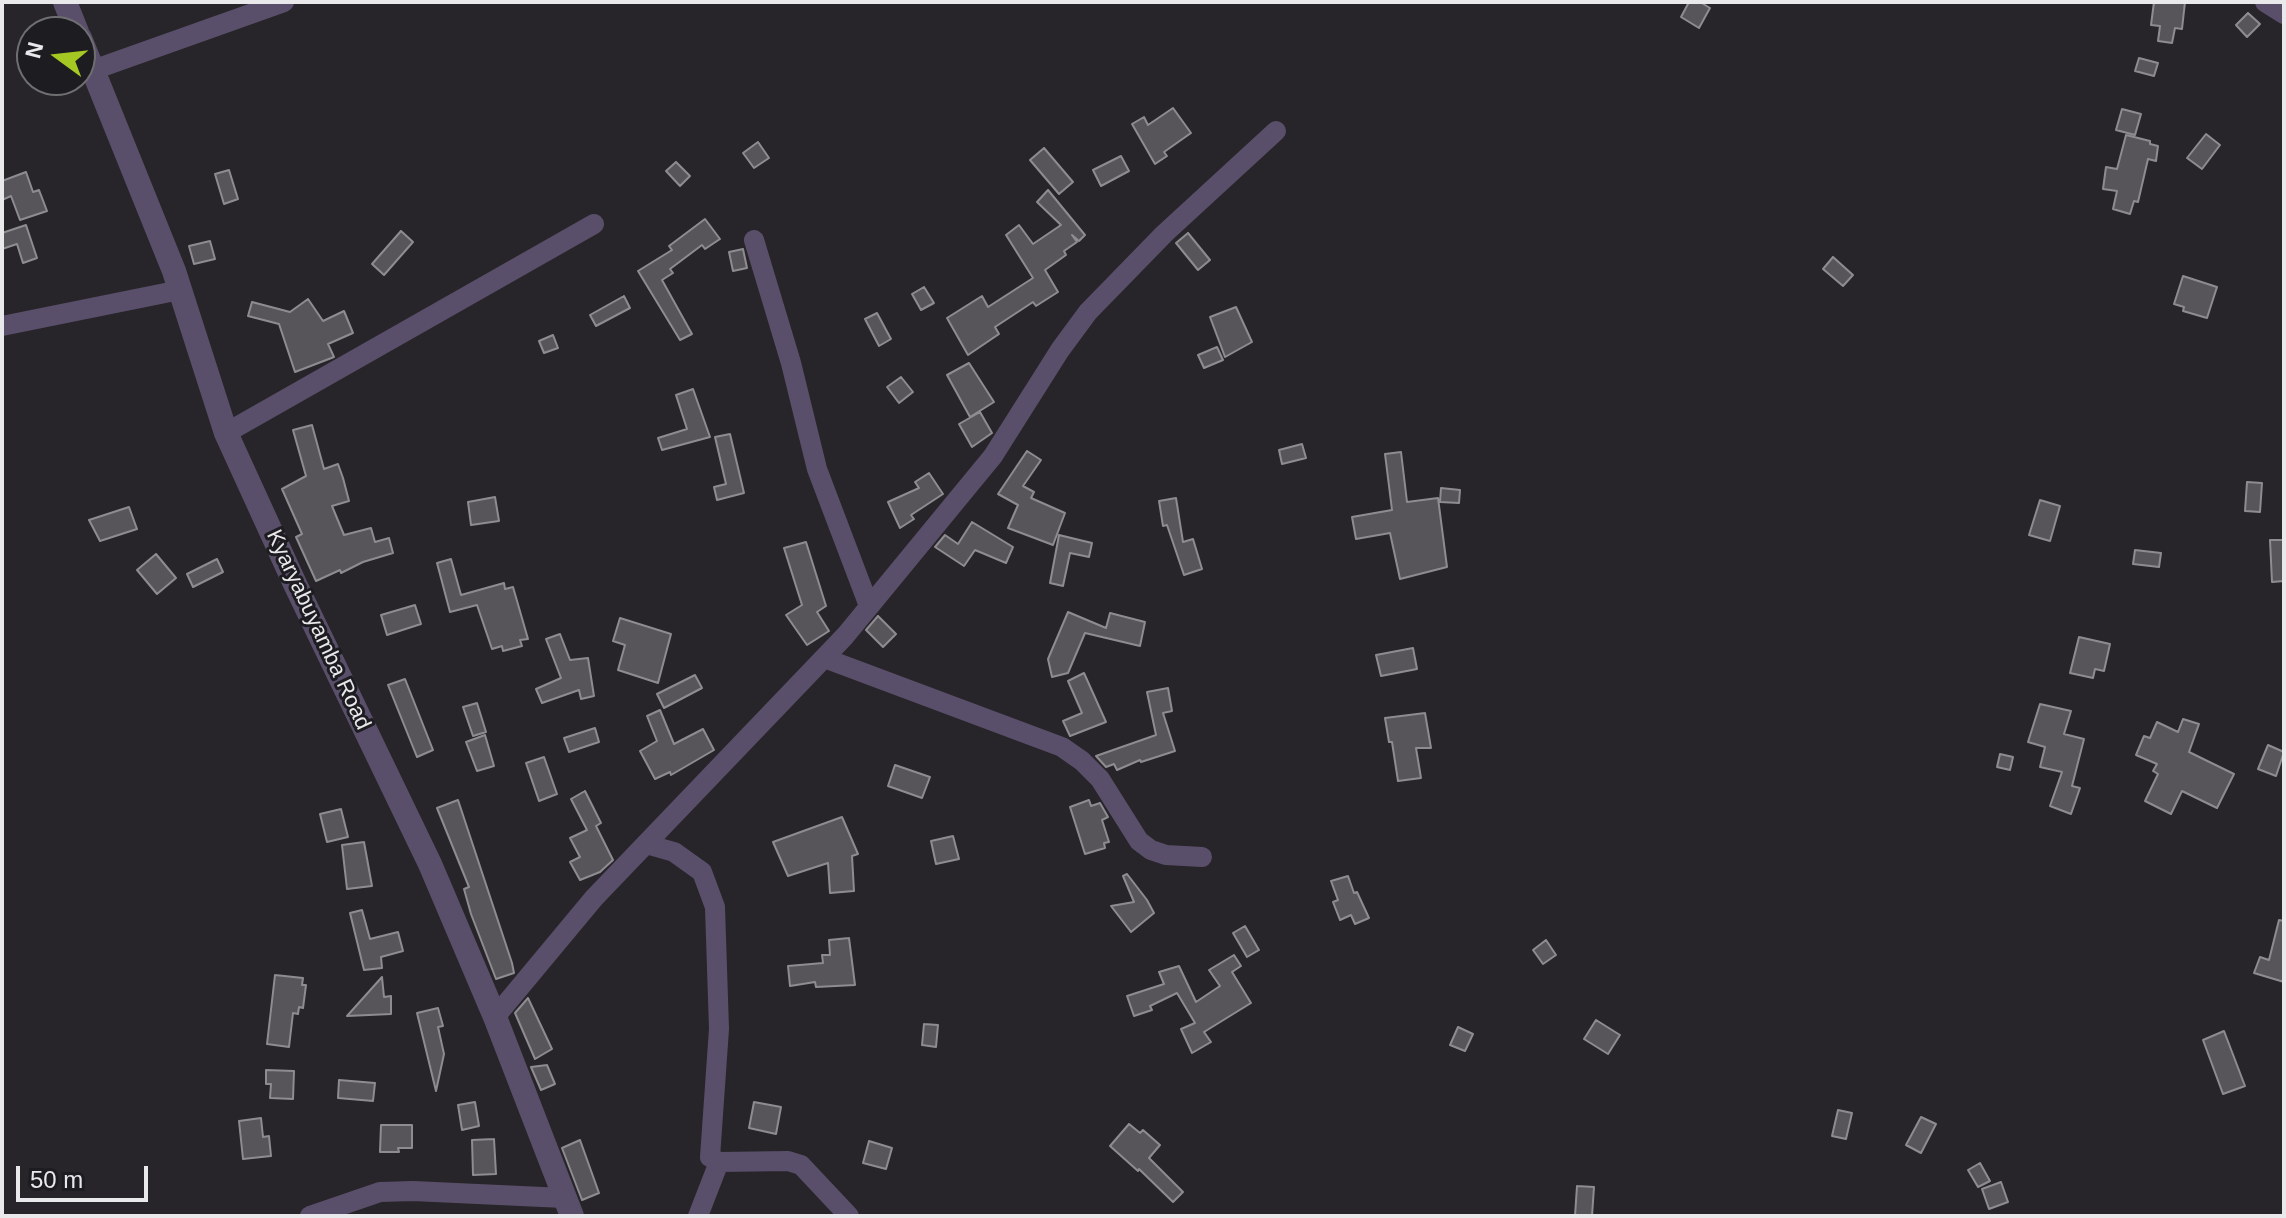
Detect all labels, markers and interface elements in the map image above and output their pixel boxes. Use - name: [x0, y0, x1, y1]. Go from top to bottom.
- north arrow: [16, 16, 96, 96]
- text: N: [20, 39, 48, 61]
- street label: Kyaryabuyamba Road: [260, 526, 376, 734]
- scale bar: [20, 1150, 152, 1200]
- text: 50 m: [30, 1166, 83, 1193]

